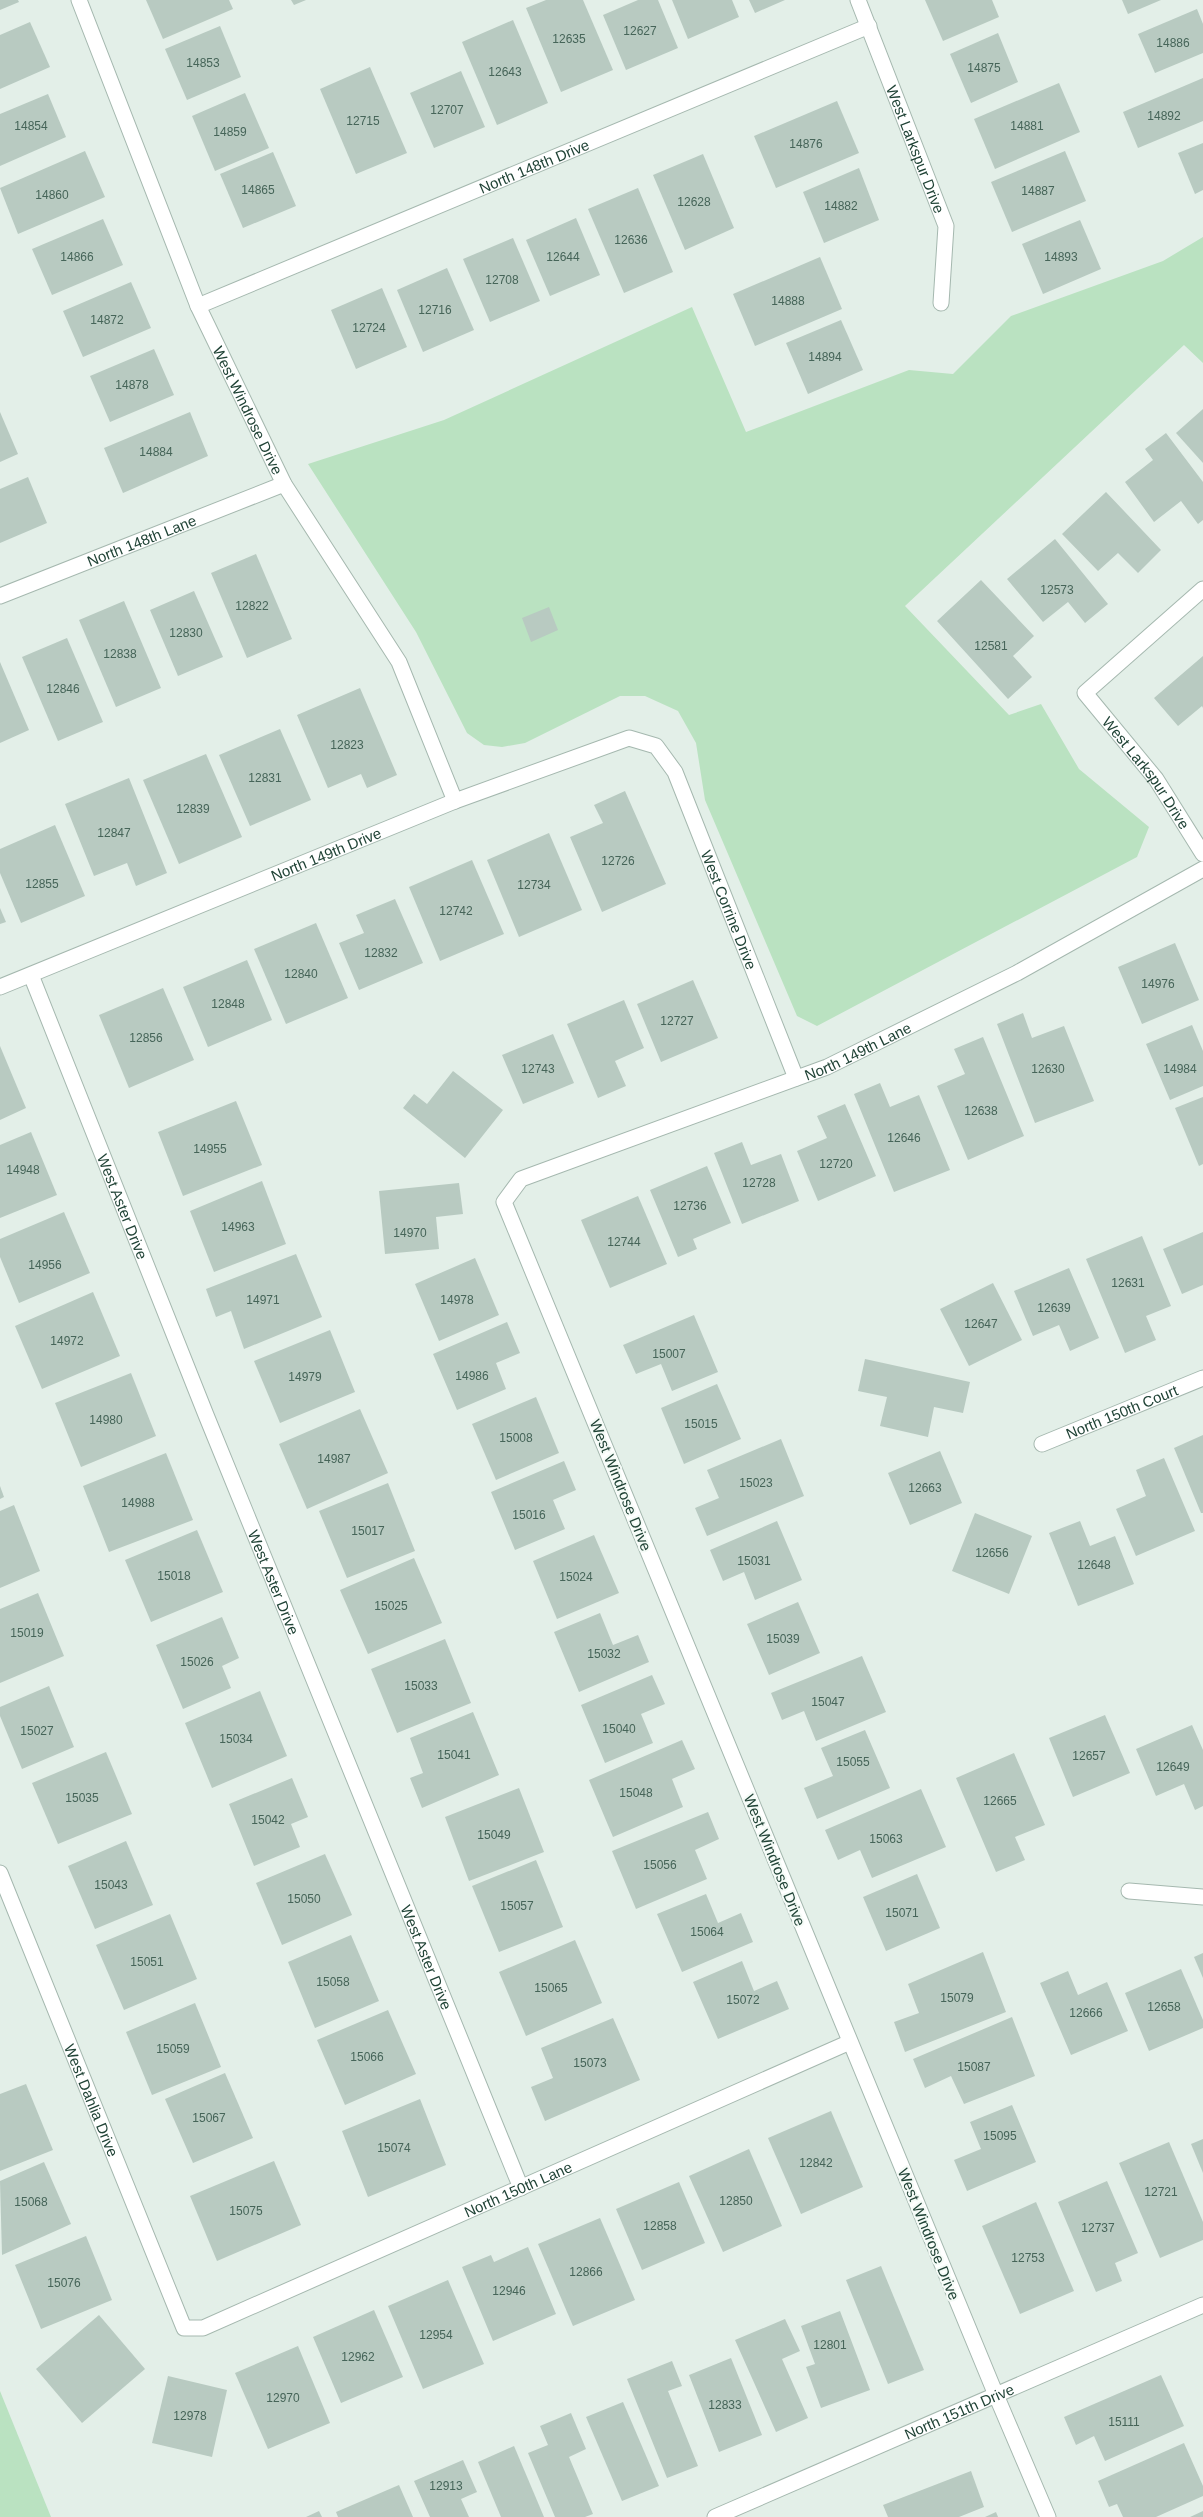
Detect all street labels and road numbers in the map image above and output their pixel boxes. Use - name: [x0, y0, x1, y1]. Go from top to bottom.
- street label: West Larkspur Drive: [884, 83, 949, 215]
- street label: North 148th Drive: [476, 135, 591, 196]
- street label: West Windrose Drive: [210, 343, 287, 477]
- street label: North 148th Lane: [84, 511, 198, 569]
- street label: West Larkspur Drive: [1099, 713, 1193, 832]
- street label: North 149th Drive: [268, 824, 383, 884]
- street label: West Corrine Drive: [698, 848, 761, 972]
- street label: North 149th Lane: [802, 1018, 914, 1083]
- street label: West Aster Drive: [95, 1151, 152, 1261]
- street label: North 150th Court: [1063, 1381, 1181, 1442]
- street label: West Windrose Drive: [587, 1417, 655, 1553]
- street label: West Aster Drive: [245, 1527, 303, 1637]
- street label: West Windrose Drive: [741, 1792, 809, 1928]
- street label: West Aster Drive: [398, 1902, 456, 2012]
- street label: West Dahlia Drive: [62, 2041, 122, 2159]
- street label: North 150th Lane: [461, 2158, 574, 2220]
- street label: West Windrose Drive: [895, 2166, 963, 2302]
- street label: North 151th Drive: [902, 2380, 1016, 2442]

